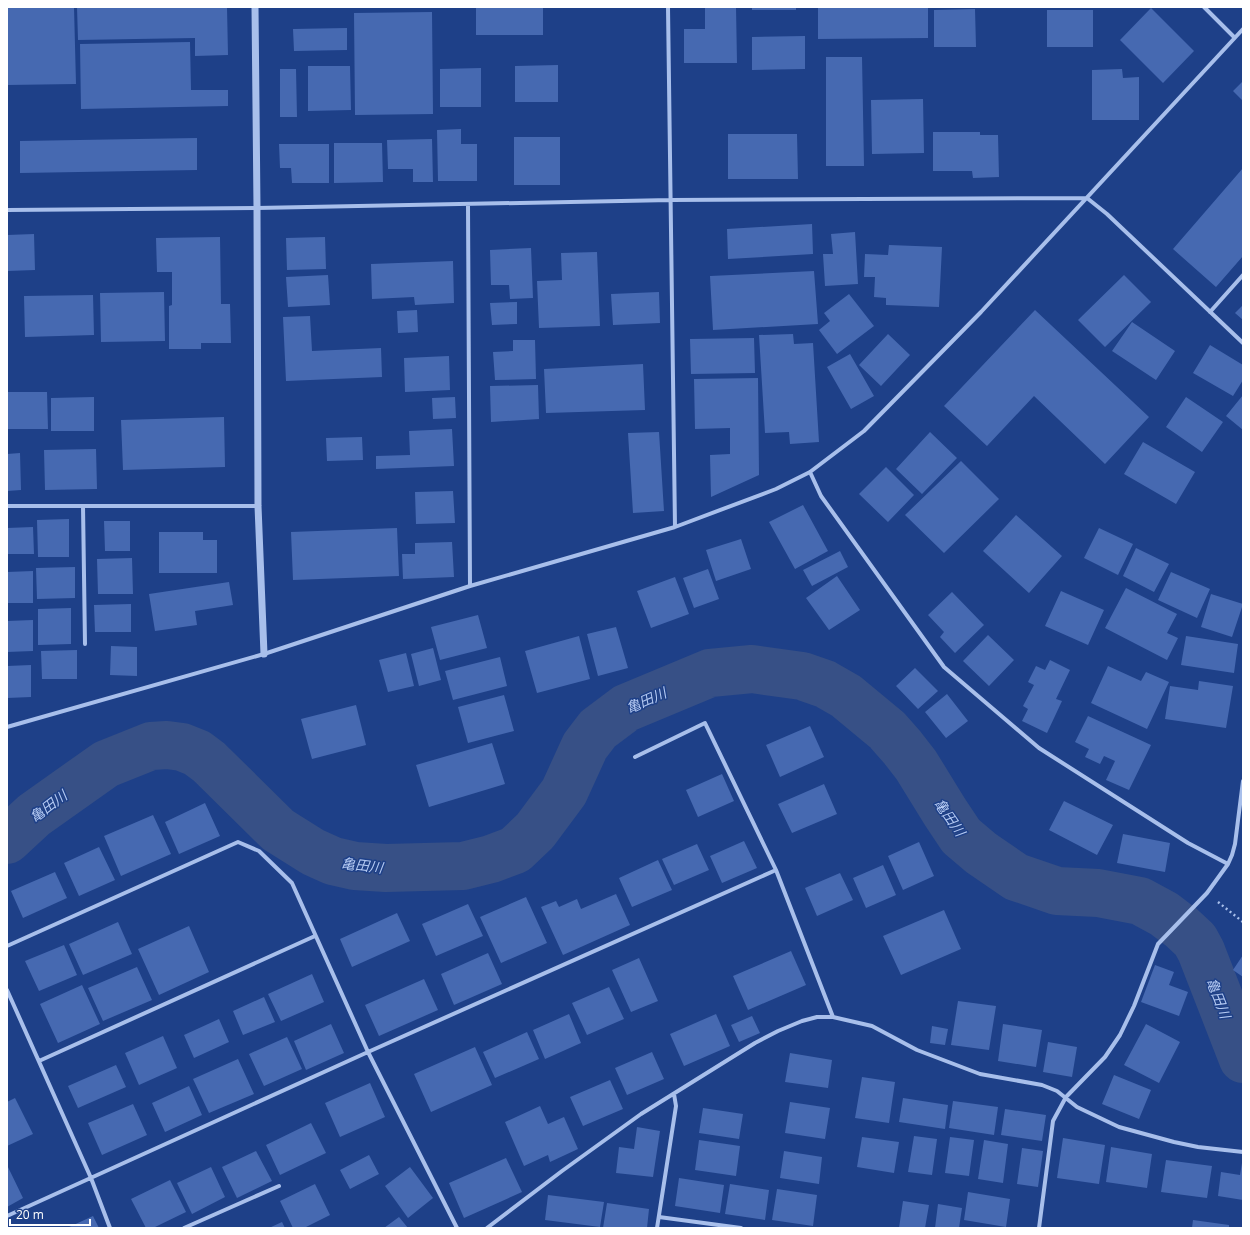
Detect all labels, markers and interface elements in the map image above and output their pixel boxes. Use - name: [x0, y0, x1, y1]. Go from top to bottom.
- water label: 亀田川: [623, 682, 671, 717]
- water label: 亀田川: [26, 785, 72, 826]
- water label: 亀田川: [930, 794, 971, 841]
- water label: 亀田川: [340, 853, 386, 877]
- water label: 亀田川: [1203, 975, 1236, 1023]
- scale bar: [10, 1201, 90, 1227]
- text: 20 m: [16, 1206, 44, 1223]

